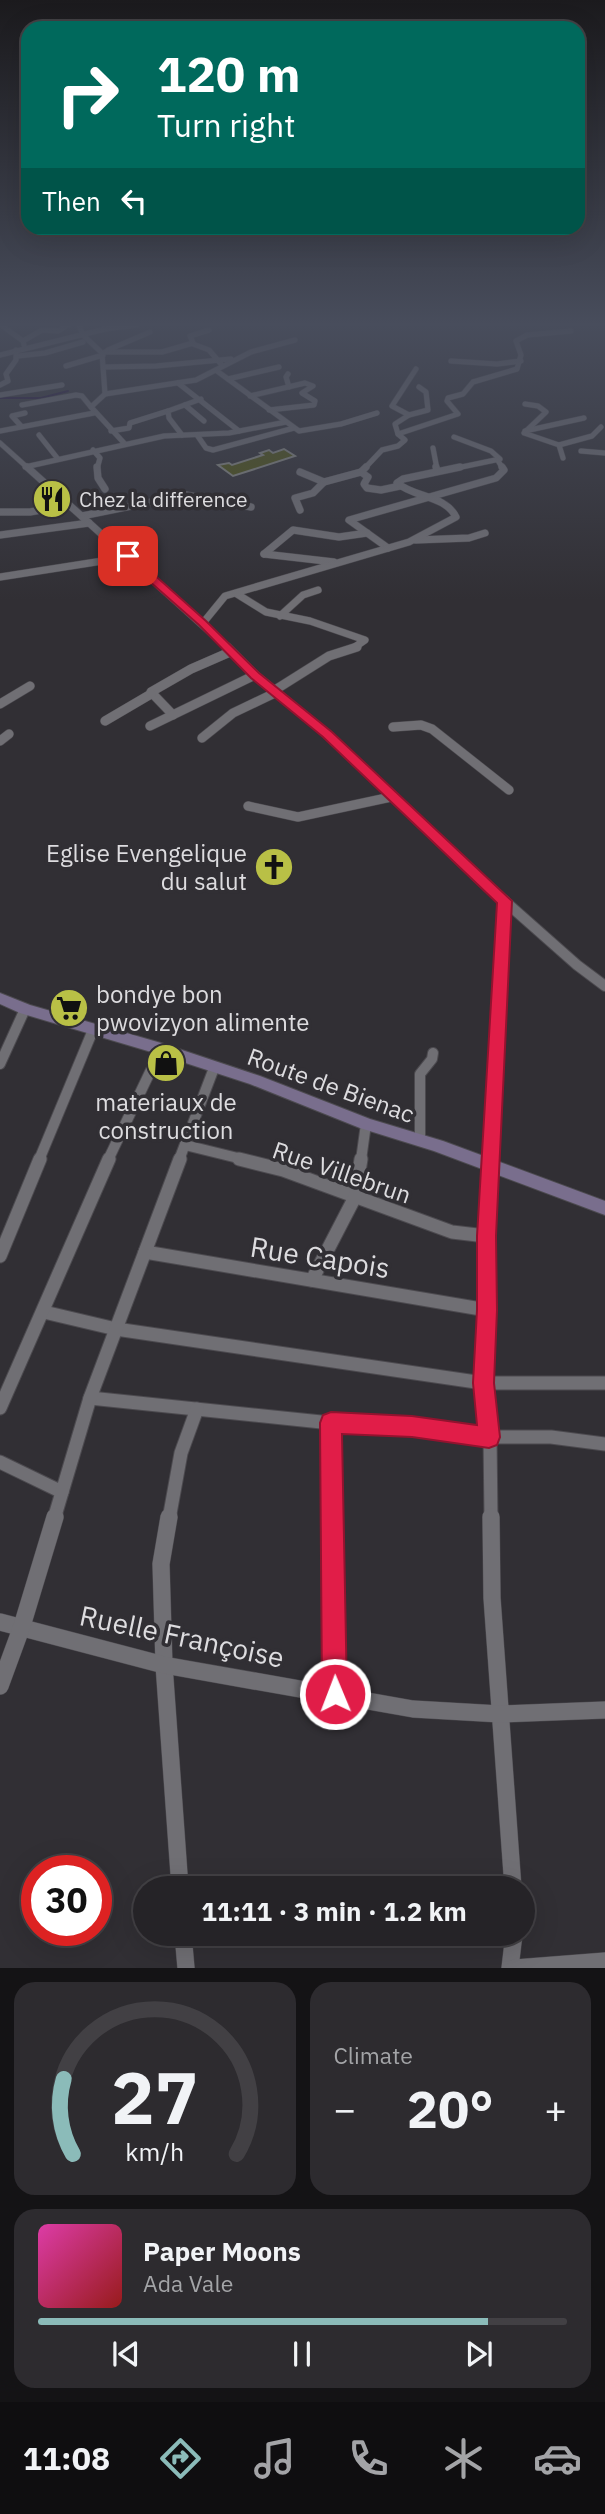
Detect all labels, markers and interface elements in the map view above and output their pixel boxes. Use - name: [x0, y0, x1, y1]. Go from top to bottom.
- text: 120 m: [157, 42, 301, 105]
- icon: right: [42, 49, 133, 140]
- text: Turn right: [157, 104, 295, 146]
- icon: left: [115, 182, 153, 220]
- text: Then: [42, 184, 101, 218]
- restaurant icon: Chez la difference: [31, 478, 73, 520]
- place label: Chez la difference: [79, 485, 247, 513]
- pin: [98, 526, 158, 586]
- icon: arrive: [109, 537, 147, 575]
- place label: Eglise Evengelique du salut: [46, 837, 247, 897]
- church icon: Eglise Evengelique du salut: [253, 846, 295, 888]
- place label: bondye bon pwovizyon alimente: [96, 978, 310, 1038]
- supermarket icon: bondye bon pwovizyon alimente: [48, 987, 90, 1029]
- street label: Route de Bienac: [243, 1040, 419, 1130]
- shop icon: materiaux de construction: [145, 1042, 187, 1084]
- place label: materiaux de construction: [95, 1086, 237, 1146]
- street label: Rue Villebrun: [268, 1133, 416, 1211]
- street label: Rue Capois: [248, 1228, 392, 1286]
- street label: Ruelle Françoise: [76, 1596, 288, 1676]
- position arrow: [298, 1657, 372, 1731]
- speed limit sign: 30: [21, 1855, 112, 1946]
- text: 11:11 · 3 min · 1.2 km: [201, 1894, 467, 1928]
- text: Climate: [334, 2040, 413, 2070]
- text: 27: [111, 2050, 198, 2145]
- text: 20°: [407, 2075, 494, 2142]
- text: −: [334, 2084, 356, 2133]
- text: +: [544, 2084, 567, 2133]
- text: km/h: [125, 2135, 184, 2168]
- text: Paper Moons: [143, 2234, 301, 2268]
- text: Ada Vale: [143, 2268, 233, 2298]
- icon: previous: [107, 2335, 145, 2373]
- icon: pause: [283, 2335, 321, 2373]
- icon: next: [460, 2335, 498, 2373]
- icon: directions: [156, 2434, 205, 2483]
- icon: music: [250, 2434, 299, 2483]
- icon: phone: [344, 2434, 393, 2483]
- icon: climate: [439, 2434, 488, 2483]
- icon: car: [533, 2434, 582, 2483]
- text: 11:08: [23, 2437, 110, 2479]

